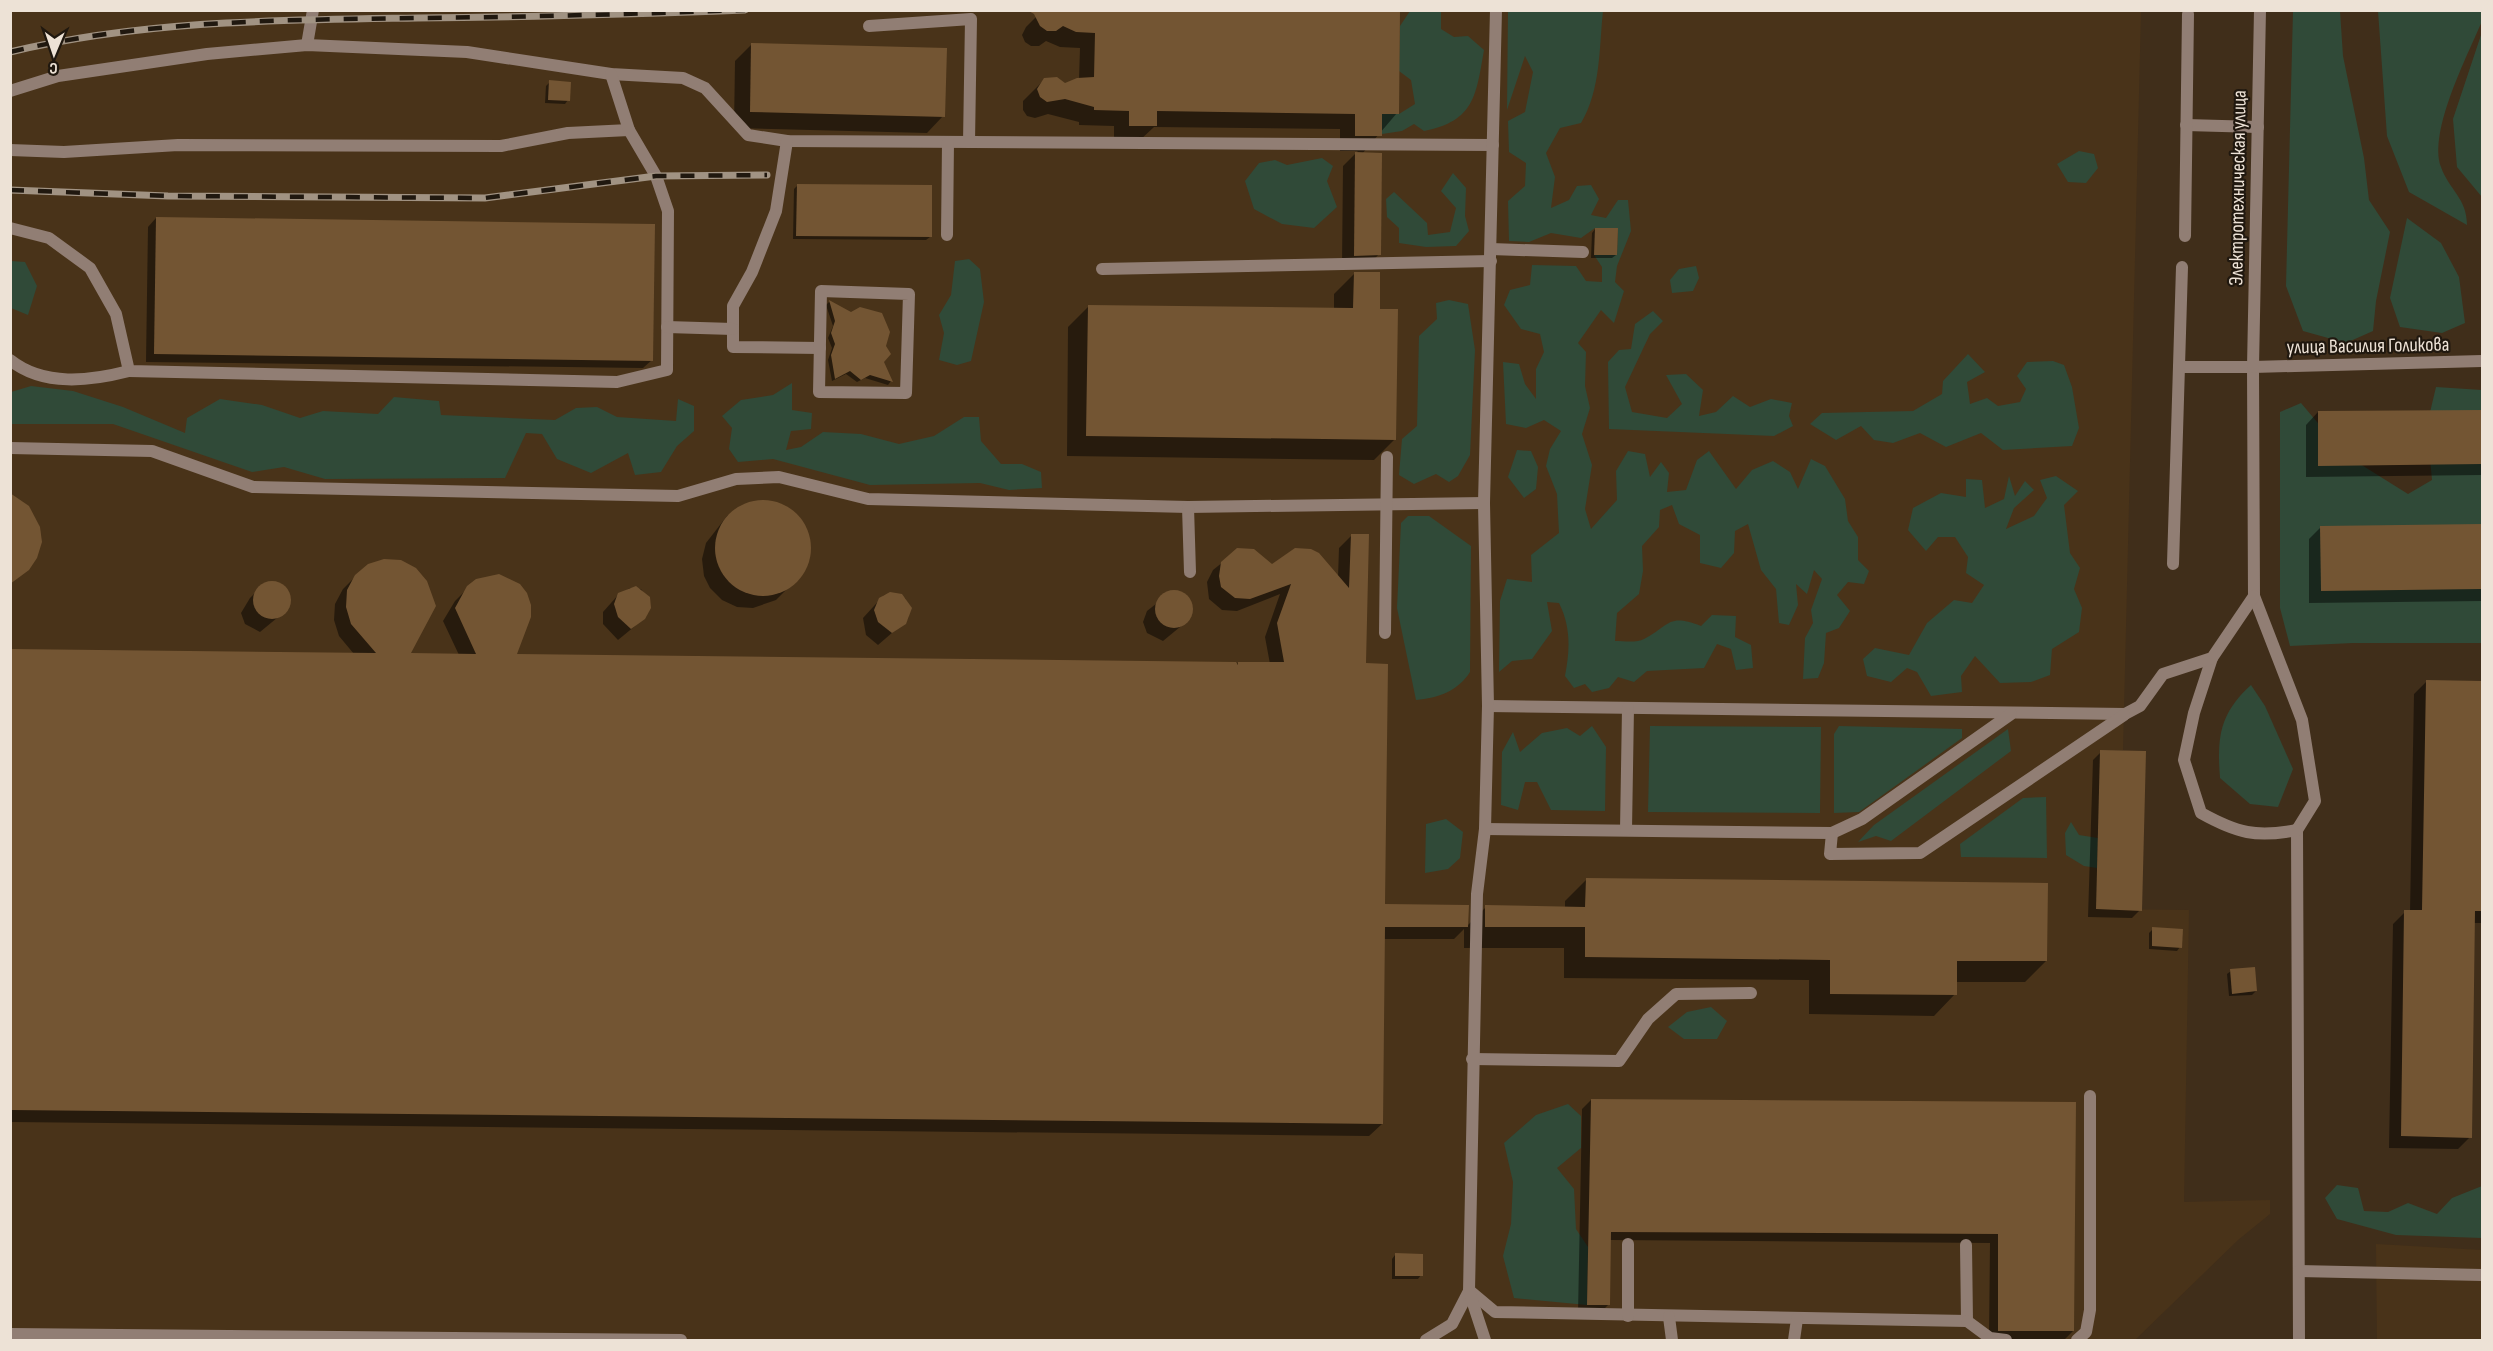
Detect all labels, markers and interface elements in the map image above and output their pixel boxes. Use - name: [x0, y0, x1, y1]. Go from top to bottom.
- north arrow: [24, 24, 84, 84]
- text: С: [49, 58, 58, 77]
- street label: Электротехническая улица: [2224, 90, 2252, 286]
- street label: улица Василия Голикова: [2286, 333, 2450, 359]

